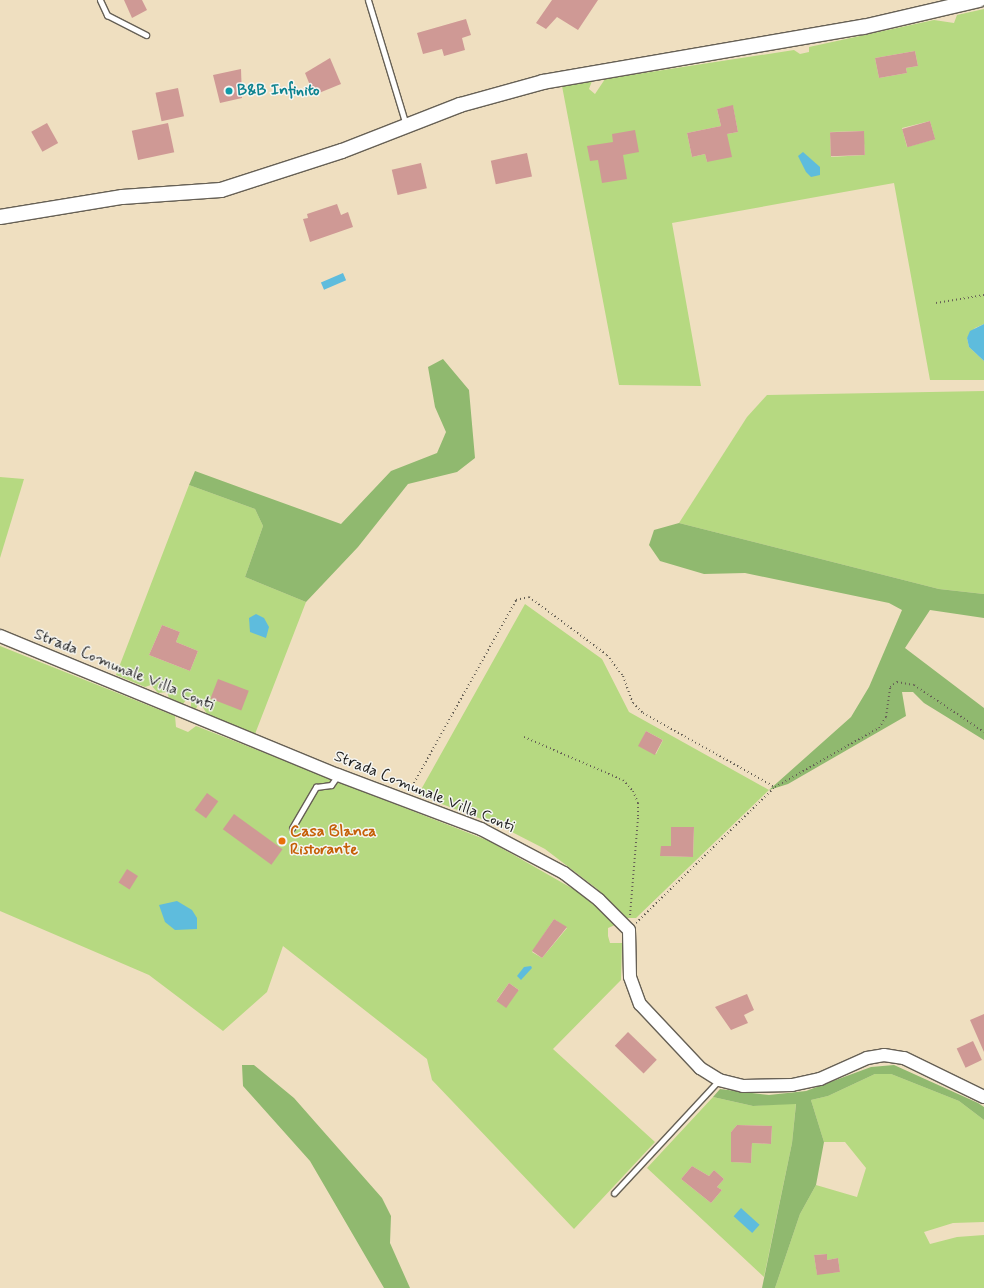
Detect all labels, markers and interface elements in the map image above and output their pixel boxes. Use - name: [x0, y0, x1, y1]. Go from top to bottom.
- place label: B&B Infinito: [237, 81, 319, 101]
- marker: B&B Infinito: [224, 86, 234, 96]
- street label: Strada Comunale Villa Conti: [29, 624, 219, 716]
- street label: Strada Comunale Villa Conti: [329, 746, 519, 838]
- place label: Casa Blanca Ristorante: [290, 822, 377, 860]
- marker: Casa Blanca Ristorante: [277, 836, 287, 846]

